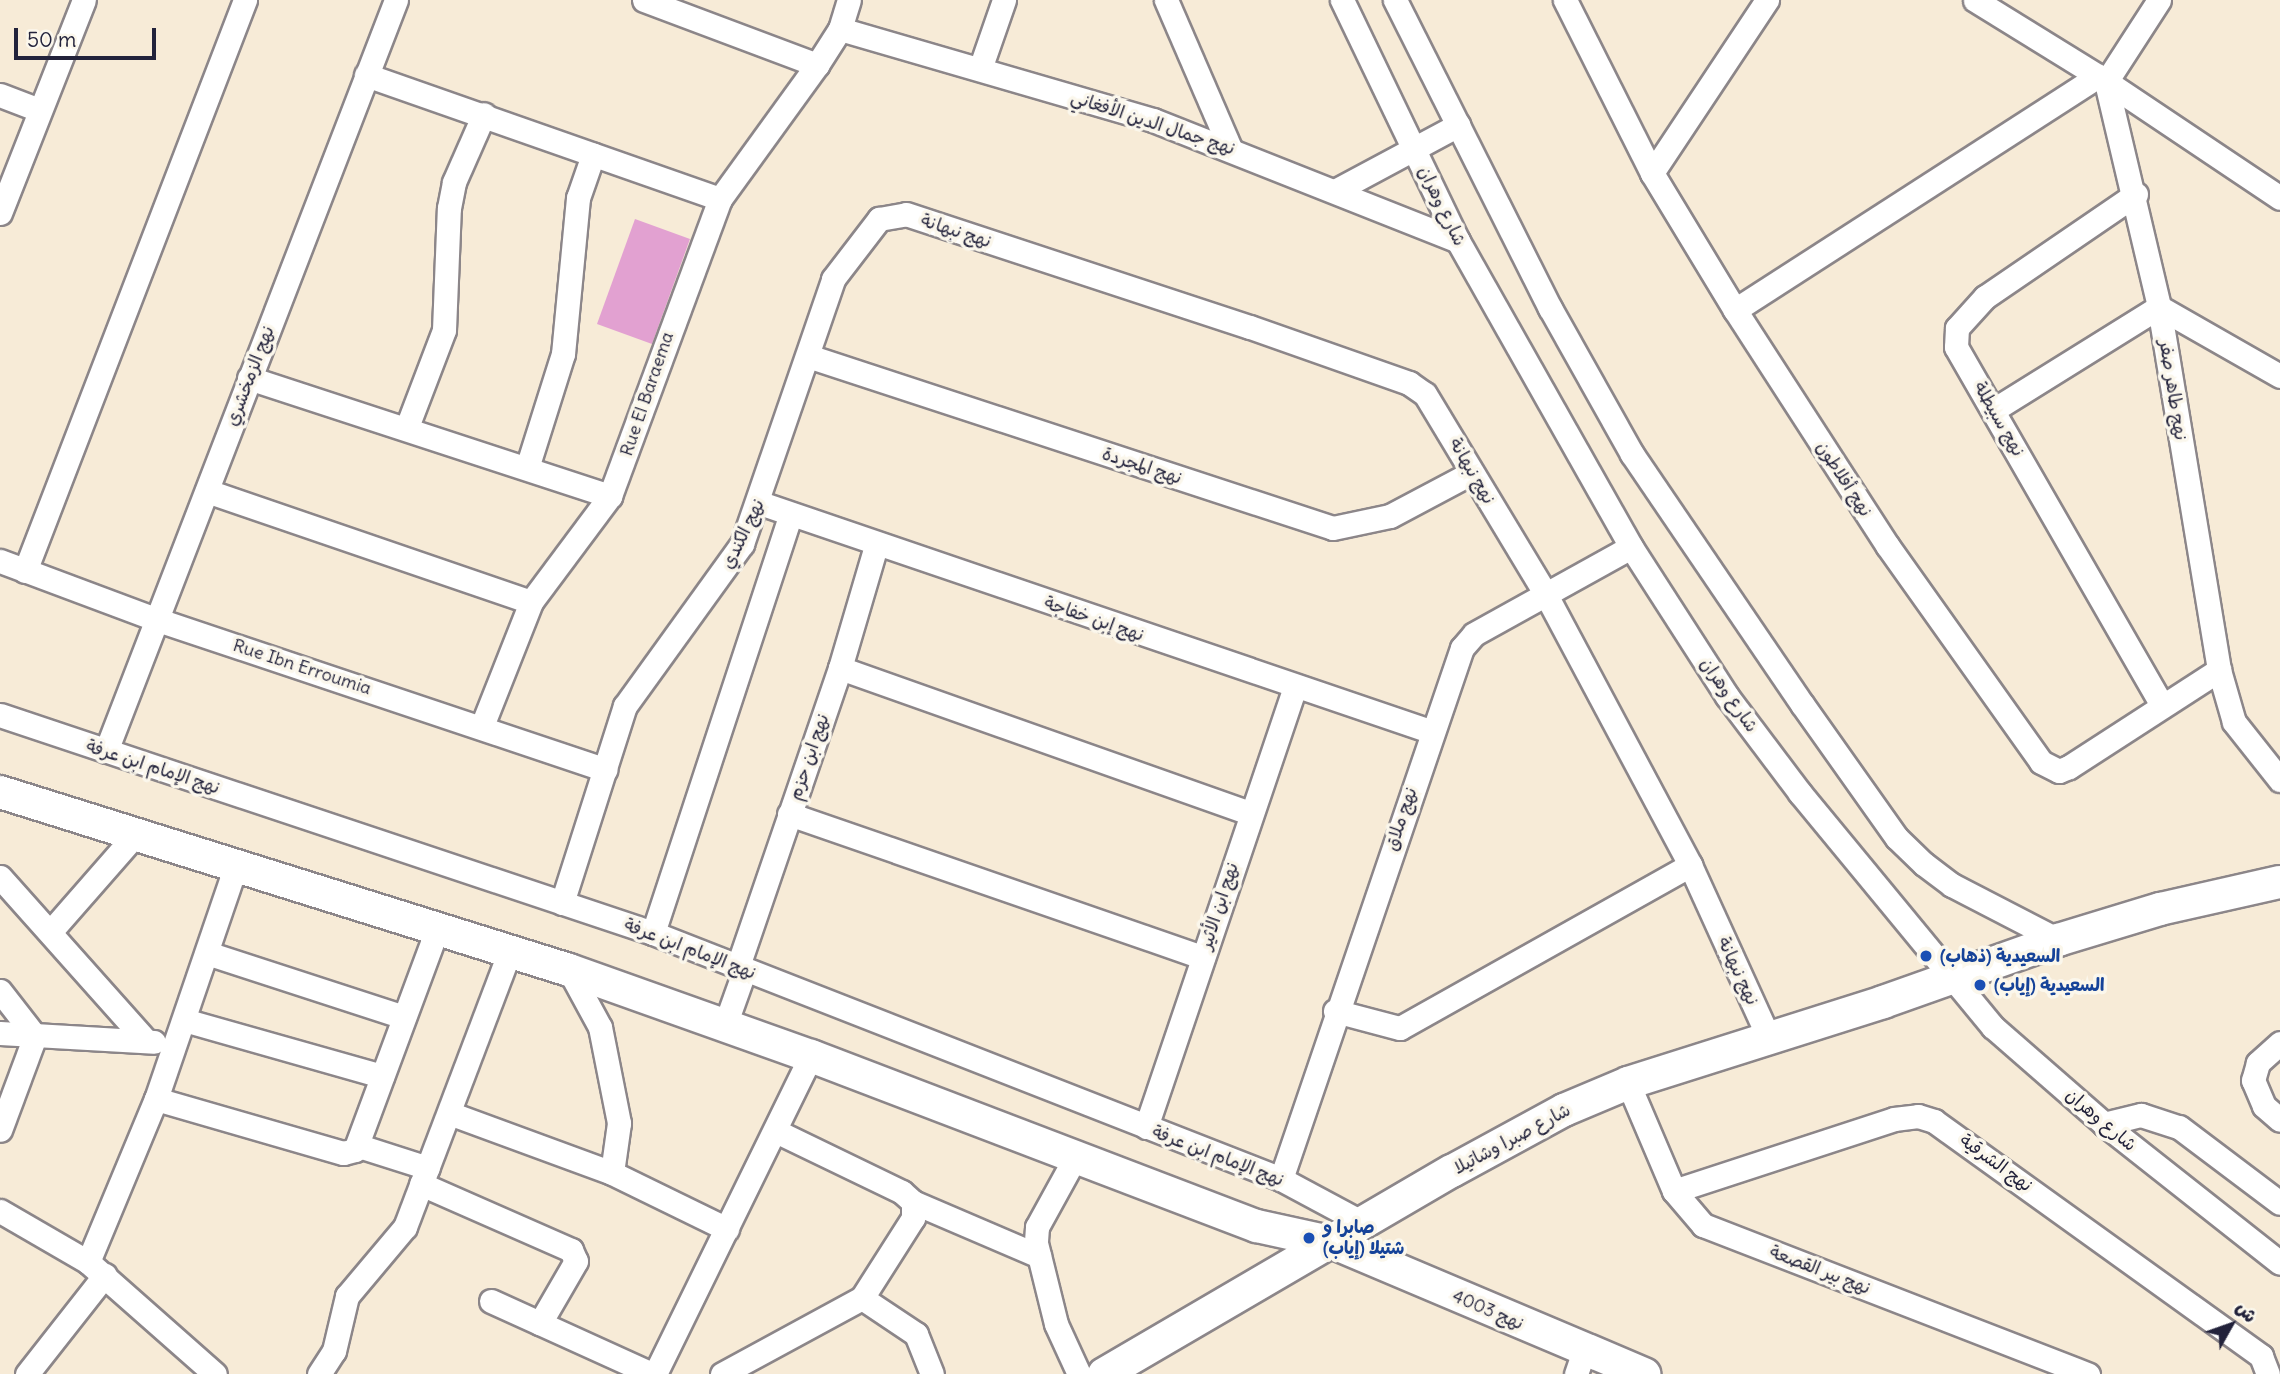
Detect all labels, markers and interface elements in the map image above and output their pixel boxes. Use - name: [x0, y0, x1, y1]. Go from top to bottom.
- scale bar: [18, 14, 159, 58]
- text: 50 m: [27, 26, 76, 53]
- street label: نهج جمال الدين الأفغاني: [1068, 86, 1238, 160]
- street label: شارع وهران: [1413, 163, 1471, 249]
- street label: نهج نبهانة: [918, 209, 994, 253]
- street label: نهج الزمخشري: [221, 323, 279, 429]
- street label: Rue El Baraema: [616, 329, 678, 459]
- street label: نهج طاهر صفر: [2154, 338, 2192, 442]
- street label: نهج سبيطلة: [1969, 378, 2029, 460]
- street label: نهج نبهانة: [1444, 434, 1500, 508]
- street label: نهج أفلاطون: [1812, 437, 1876, 521]
- street label: نهج المجردة: [1099, 443, 1185, 489]
- street label: نهج الكندي: [717, 496, 769, 572]
- street label: نهج إبن خفاجة: [1041, 592, 1147, 646]
- street label: Rue Ibn Erroumia: [230, 634, 374, 700]
- street label: شارع وهران: [1696, 654, 1762, 736]
- street label: نهج ابن حزم: [784, 711, 834, 803]
- street label: نهج الإمام ابن عرفة: [83, 735, 223, 799]
- street label: نهج ملاق: [1380, 785, 1422, 853]
- street label: نهج ابن الأثير: [1195, 860, 1243, 952]
- street label: نهج الإمام ابن عرفة: [621, 914, 759, 984]
- street label: نهج نبهانة: [1713, 933, 1763, 1009]
- place label: السعيدية (ذهاب): [1940, 945, 2060, 967]
- marker: السعيدية (ذهاب): [1918, 948, 1934, 964]
- place label: السعيدية (إياب): [1994, 974, 2105, 996]
- marker: السعيدية (إياب): [1972, 977, 1988, 993]
- street label: شارع وهران: [2061, 1084, 2141, 1156]
- street label: شارع صبرا وشاتيلا: [1450, 1099, 1574, 1179]
- street label: نهج الإمام ابن عرفة: [1149, 1121, 1287, 1191]
- street label: نهج الشرقية: [1956, 1129, 2036, 1197]
- place label: صابرا و شتيلا (إياب): [1323, 1217, 1404, 1260]
- marker: صابرا و شتيلا (إياب): [1301, 1230, 1317, 1246]
- street label: نهج بير القصعة: [1767, 1241, 1873, 1299]
- street label: نهج 4003: [1449, 1285, 1527, 1335]
- north arrow: [2196, 1290, 2266, 1360]
- text: ش: [2231, 1296, 2263, 1327]

